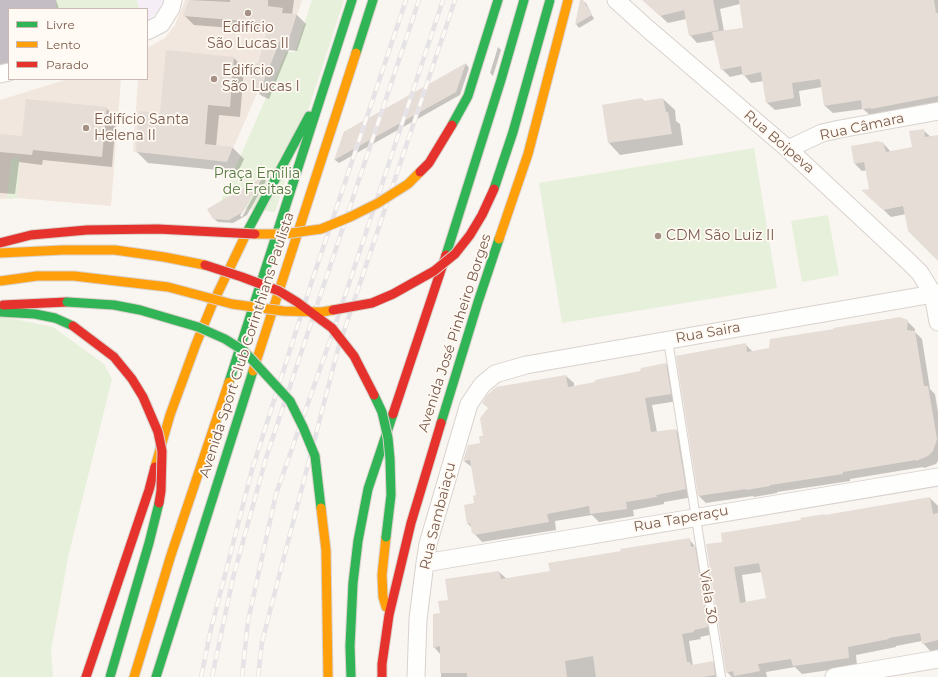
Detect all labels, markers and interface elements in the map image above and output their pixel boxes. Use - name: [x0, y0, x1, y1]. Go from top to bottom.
- legend: [8, 8, 148, 80]
- marker: Edifício São Lucas II: [243, 8, 253, 18]
- text: Livre: [46, 17, 75, 32]
- place label: Edifício São Lucas II: [207, 20, 289, 52]
- text: Lento: [46, 37, 81, 52]
- text: Parado: [46, 57, 89, 72]
- place label: Edifício São Lucas I: [222, 63, 300, 96]
- marker: Edifício São Lucas I: [209, 74, 219, 84]
- street label: Rua Boipeva: [740, 107, 818, 177]
- street label: Rua Câmara: [818, 110, 906, 144]
- place label: Edifício Santa Helena II: [94, 112, 189, 144]
- marker: Edifício Santa Helena II: [81, 123, 91, 133]
- park label: Praça Emilia de Freitas: [214, 166, 300, 198]
- street label: Avenida Sport Club Corinthians Paulista: [196, 210, 298, 480]
- place label: CDM São Luiz II: [666, 228, 774, 244]
- marker: CDM São Luiz II: [653, 231, 663, 241]
- street label: Avenida José Pinheiro Borges: [415, 232, 495, 434]
- street label: Rua Saira: [674, 319, 742, 347]
- street label: Rua Sambaiaçu: [417, 461, 459, 571]
- street label: Rua Taperaçu: [632, 502, 730, 536]
- street label: Viela 30: [695, 569, 721, 625]

